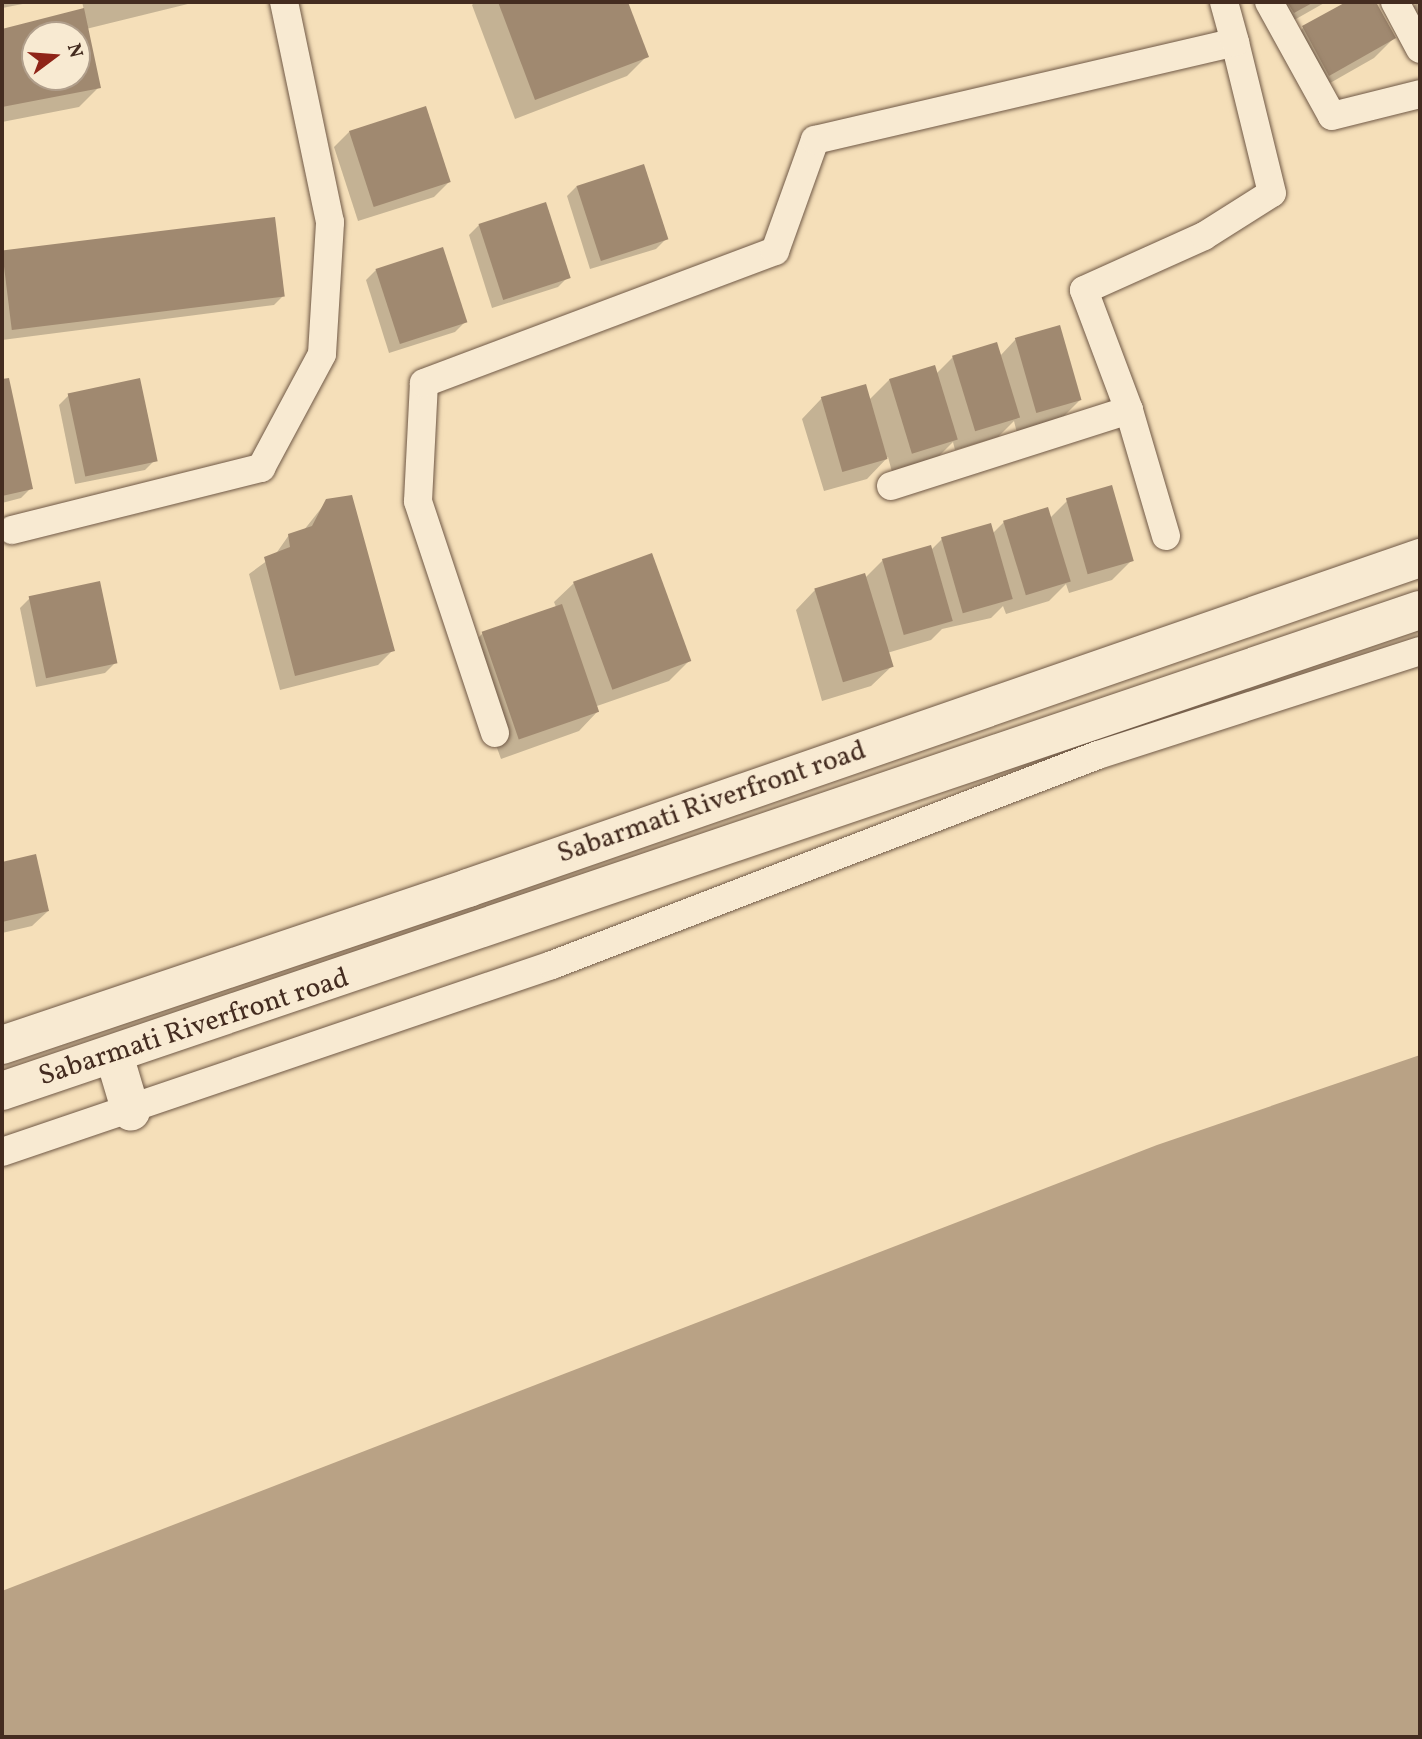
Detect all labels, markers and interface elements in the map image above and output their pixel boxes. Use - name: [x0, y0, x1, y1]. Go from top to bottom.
- north arrow: [21, 21, 91, 91]
- text: N: [60, 41, 89, 61]
- street label: Sabarmati Riverfront road: [553, 734, 871, 872]
- street label: Sabarmati Riverfront road: [35, 962, 353, 1094]

